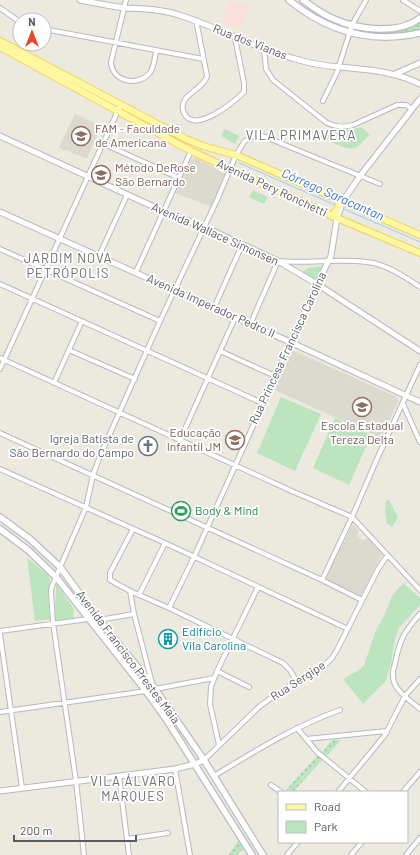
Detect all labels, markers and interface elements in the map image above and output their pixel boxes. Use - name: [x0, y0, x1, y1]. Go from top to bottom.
- north arrow: [12, 12, 52, 52]
- text: N: [28, 15, 36, 28]
- street label: Rua dos Vianas: [211, 21, 290, 62]
- place label: FAM - Faculdade de Americana: [95, 121, 180, 149]
- school or university icon: FAM - Faculdade de Americana: [70, 125, 92, 147]
- district label: VILA PRIMAVERA: [246, 127, 356, 143]
- street label: Avenida Pery Ronchetti: [215, 155, 330, 219]
- place label: Método DeRose São Bernardo: [115, 160, 196, 188]
- school or university icon: Método DeRose São Bernardo: [90, 164, 112, 186]
- water label: Córrego Saracantan: [279, 164, 387, 224]
- street label: Avenida Wallace Simonsen: [150, 199, 281, 267]
- district label: JARDIM NOVA PETRÓPOLIS: [24, 250, 112, 281]
- street label: Rua Princesa Francisca Carolina: [246, 269, 329, 426]
- street label: Avenida Imperador Pedro II: [145, 270, 278, 340]
- school or university icon: Escola Estadual Tereza Delta: [351, 396, 373, 418]
- place label: Escola Estadual Tereza Delta: [321, 418, 403, 446]
- place label: Educação Infantil JM: [167, 425, 221, 453]
- school or university icon: Educação Infantil JM: [224, 429, 246, 451]
- place label: Igreja Batista de São Bernardo do Campo: [10, 431, 134, 459]
- church icon: Igreja Batista de São Bernardo do Campo: [137, 435, 159, 457]
- sports icon: Body & Mind: [170, 500, 192, 522]
- place label: Body & Mind: [195, 503, 258, 517]
- street label: Avenida Francisco Prestes Maia: [74, 587, 184, 726]
- place label: Edifício Vila Carolina: [182, 624, 246, 652]
- building icon: Edifício Vila Carolina: [157, 628, 179, 650]
- street label: Rua Sergipe: [267, 657, 327, 703]
- district label: VILA ÁLVARO MARQUES: [90, 773, 176, 804]
- legend: [278, 791, 408, 843]
- text: Road: [314, 799, 341, 813]
- scale bar: [14, 817, 136, 843]
- text: Park: [314, 819, 338, 833]
- text: 200 m: [20, 823, 52, 837]

